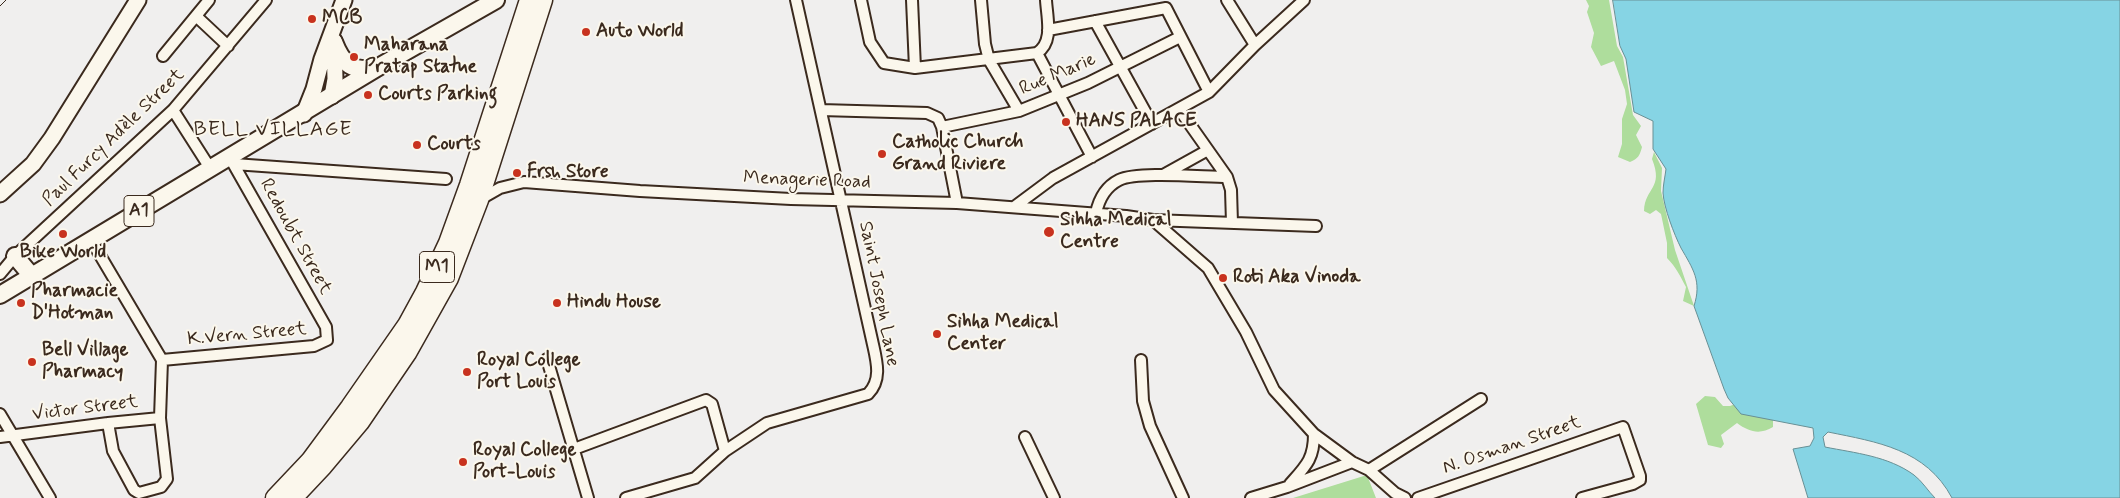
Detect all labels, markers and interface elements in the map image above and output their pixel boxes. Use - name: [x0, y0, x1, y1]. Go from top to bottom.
- place label: MCB: [322, 8, 362, 30]
- marker: MCB: [306, 13, 318, 25]
- place label: Auto World: [596, 21, 683, 43]
- marker: Auto World: [580, 26, 592, 38]
- place label: Maharana Pratap Statue: [364, 35, 477, 79]
- street label: Rue Marie: [1016, 49, 1100, 101]
- marker: Maharana Pratap Statue: [348, 51, 360, 63]
- street label: Paul Furcy Adèle Street: [38, 64, 190, 212]
- place label: Courts Parking: [378, 84, 497, 106]
- marker: Courts Parking: [362, 89, 374, 101]
- place label: HANS PALACE: [1076, 111, 1197, 133]
- marker: HANS PALACE: [1060, 116, 1072, 128]
- district label: BELL VILLAGE: [195, 118, 351, 144]
- place label: Catholic Church Grand Riviere: [892, 132, 1023, 176]
- place label: Courts: [427, 134, 481, 156]
- marker: Courts: [411, 139, 423, 151]
- marker: Catholic Church Grand Riviere: [876, 148, 888, 160]
- place label: Frsh Store: [527, 162, 609, 184]
- marker: Frsh Store: [511, 167, 523, 179]
- street label: Menagerie Road: [743, 167, 871, 195]
- street label: Redoubt Street: [254, 175, 336, 299]
- road number: A1: [124, 196, 154, 227]
- place label: Sihha Medical Centre: [1060, 210, 1171, 254]
- street label: Saint Joseph Lane: [853, 219, 903, 369]
- marker: Sihha Medical Centre: [1042, 225, 1056, 239]
- marker: Bike World: [57, 228, 69, 240]
- place label: Bike World: [20, 242, 106, 264]
- road number: M1: [420, 252, 454, 282]
- place label: Roti Aka Vinoda: [1233, 267, 1360, 289]
- marker: Roti Aka Vinoda: [1217, 272, 1229, 284]
- place label: Pharmacie D'Hotman: [31, 281, 118, 325]
- place label: Hindu House: [567, 292, 661, 314]
- marker: Pharmacie D'Hotman: [15, 297, 27, 309]
- marker: Hindu House: [551, 297, 563, 309]
- place label: Sihha Medical Center: [947, 312, 1058, 356]
- street label: K.Vern Street: [186, 318, 308, 352]
- marker: Sihha Medical Center: [931, 328, 943, 340]
- place label: Bell Village Pharmacy: [42, 340, 128, 384]
- place label: Royal College Port Louis: [477, 350, 580, 394]
- marker: Bell Village Pharmacy: [26, 356, 38, 368]
- marker: Royal College Port Louis: [461, 366, 473, 378]
- street label: Victor Street: [31, 391, 139, 427]
- street label: N. Osman Street: [1440, 412, 1584, 480]
- place label: Royal College Port-Louis: [473, 440, 576, 484]
- marker: Royal College Port-Louis: [457, 456, 469, 468]

